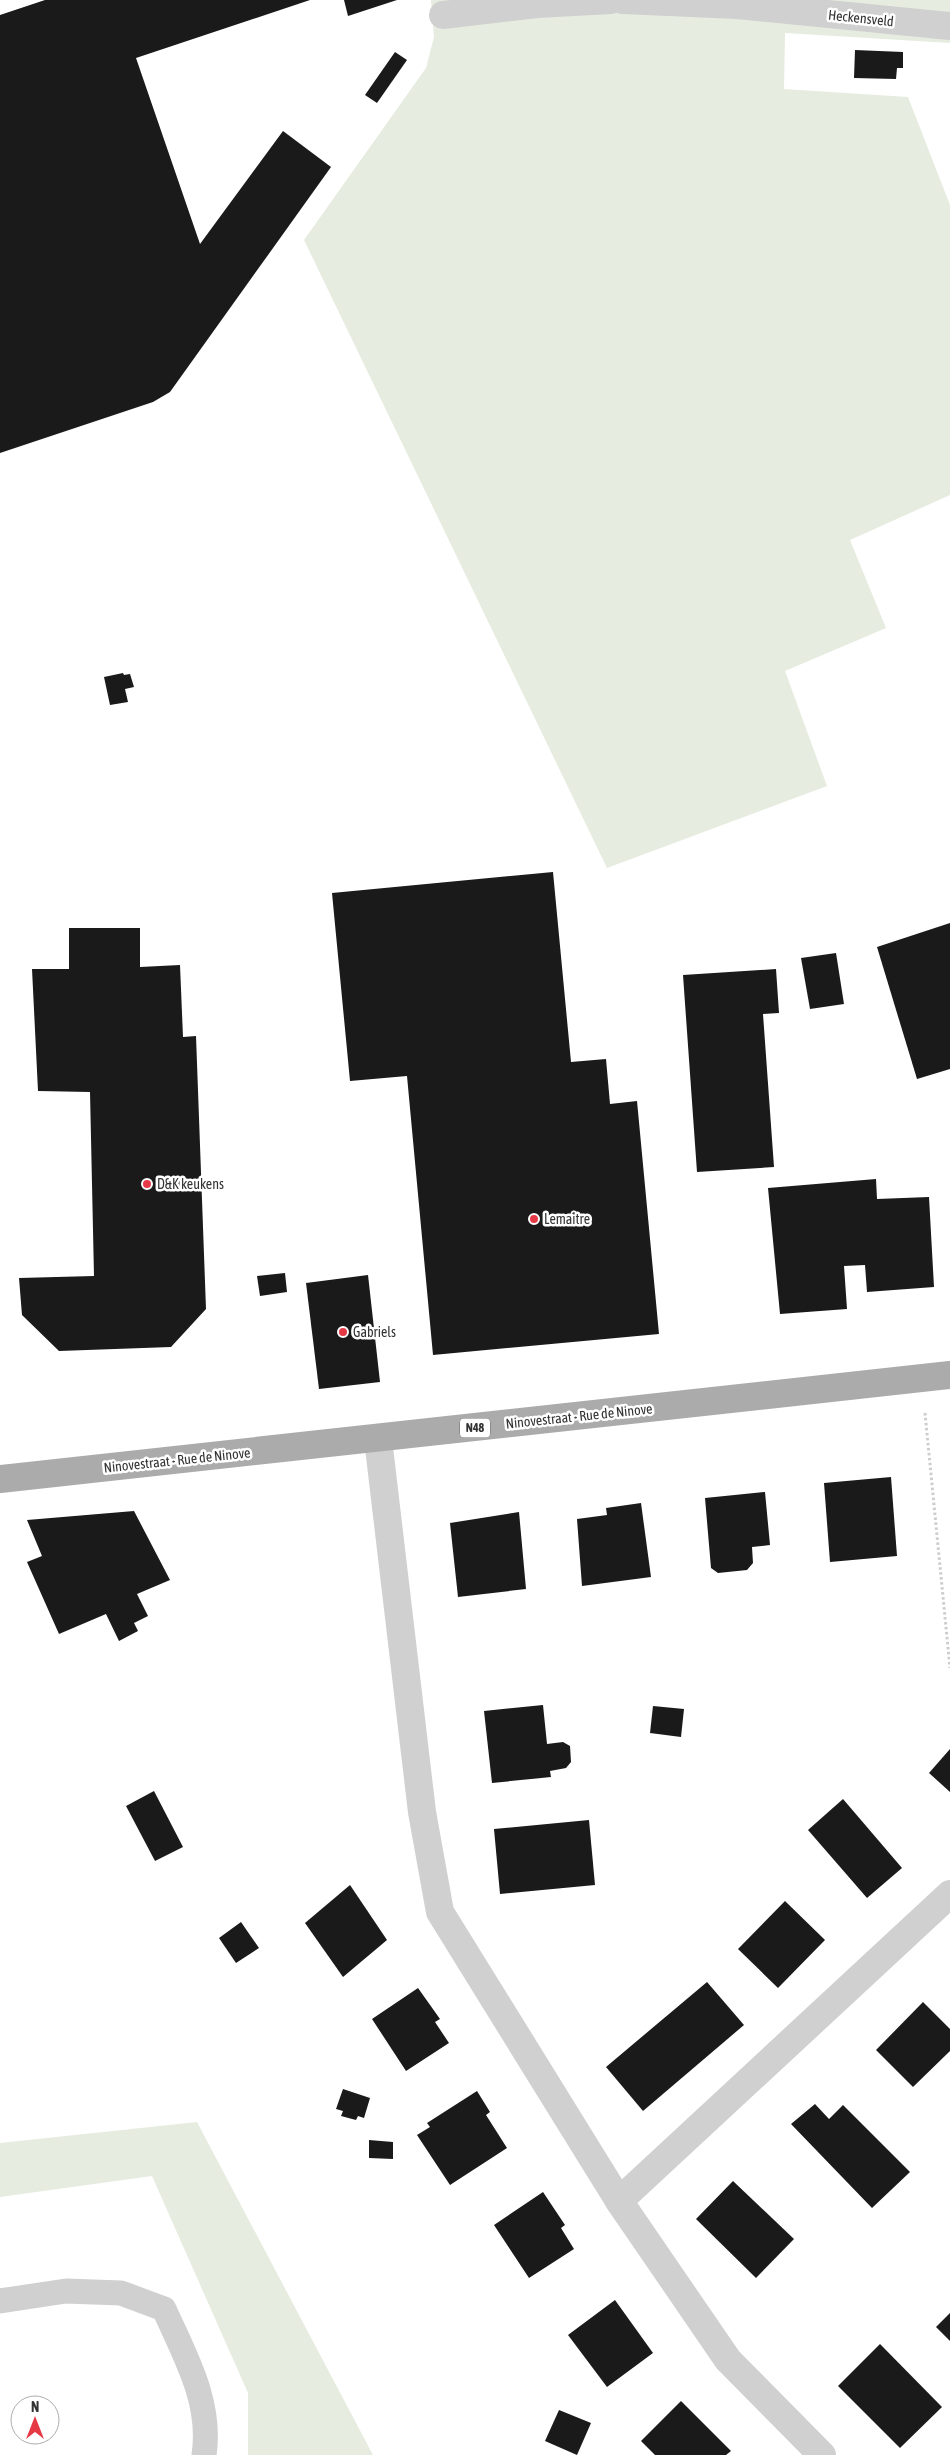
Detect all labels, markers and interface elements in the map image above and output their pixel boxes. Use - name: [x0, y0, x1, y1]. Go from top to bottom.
- street label: Heckensveld: [827, 7, 895, 29]
- place label: D&K keukens: [157, 1176, 224, 1192]
- marker: D&K keukens: [141, 1178, 153, 1190]
- place label: Lemaitre: [544, 1211, 590, 1227]
- marker: Lemaitre: [528, 1213, 540, 1225]
- place label: Gabriels: [353, 1324, 396, 1340]
- marker: Gabriels: [337, 1326, 349, 1338]
- street label: Ninovestraat - Rue de Ninove: [505, 1400, 653, 1432]
- road number: N48: [460, 1419, 490, 1438]
- street label: Ninovestraat - Rue de Ninove: [103, 1444, 251, 1476]
- north arrow: [10, 2395, 60, 2445]
- text: N: [31, 2399, 39, 2415]

